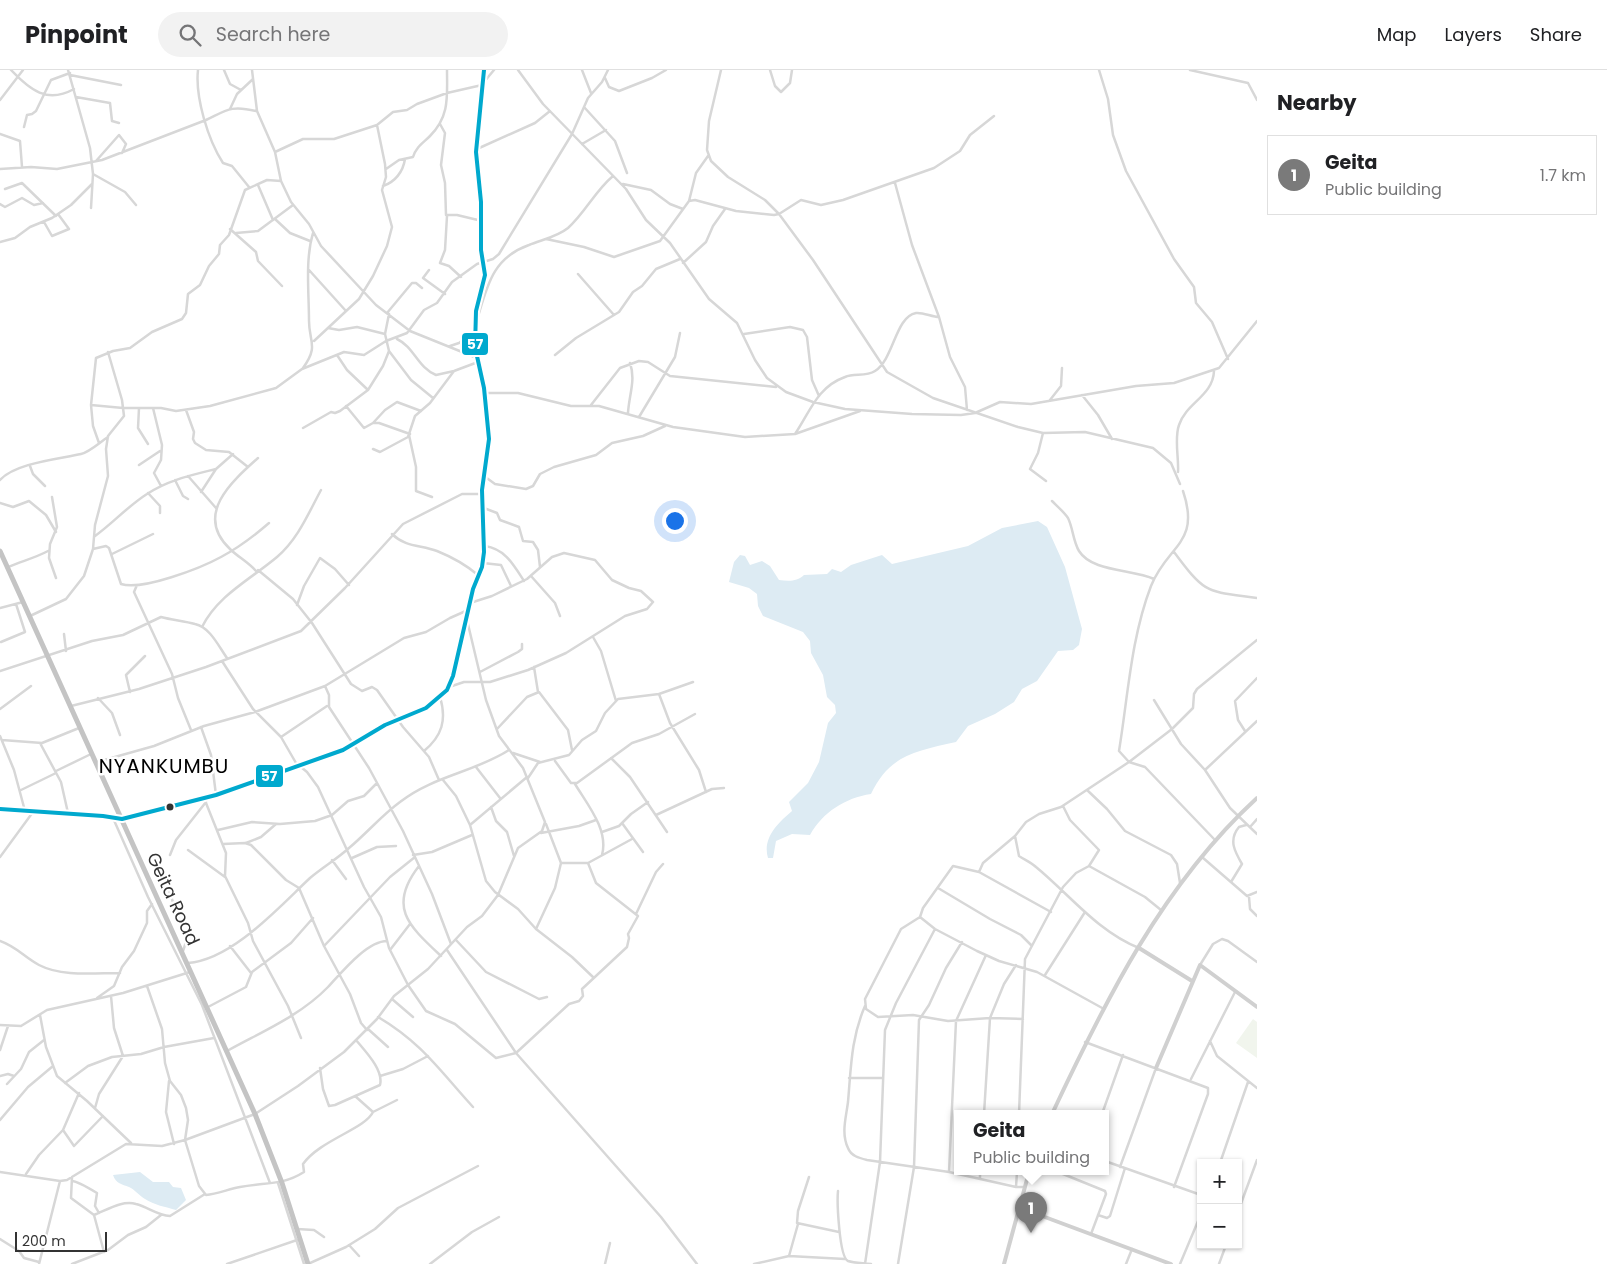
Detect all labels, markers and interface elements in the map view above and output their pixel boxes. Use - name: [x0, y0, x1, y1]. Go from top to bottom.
- search box: [158, 12, 508, 57]
- text: Pinpoint: [25, 18, 128, 51]
- icon: search: [176, 21, 204, 49]
- text: Search here: [216, 21, 330, 48]
- text: Map: [1377, 22, 1417, 47]
- text: Layers: [1445, 22, 1502, 47]
- text: Share: [1530, 22, 1582, 47]
- text: Nearby: [1277, 88, 1357, 117]
- text: Geita: [1325, 149, 1377, 176]
- text: 1: [1291, 164, 1297, 187]
- text: 1.7 km: [1540, 164, 1586, 187]
- text: Public building: [1325, 178, 1442, 201]
- line badge: 57: [461, 332, 489, 356]
- text: 57: [467, 334, 484, 354]
- your location: [662, 508, 688, 534]
- district label: NYANKUMBU: [99, 752, 229, 780]
- line badge: 57: [255, 764, 284, 788]
- text: 57: [261, 766, 278, 786]
- unlabelled marker: [165, 802, 175, 812]
- street label: Geita Road: [141, 848, 206, 949]
- popup: [954, 1110, 1109, 1175]
- text: Geita: [973, 1117, 1025, 1144]
- text: Public building: [973, 1146, 1090, 1169]
- map controls: [1197, 1159, 1242, 1249]
- button: +: [1197, 1159, 1242, 1204]
- pin: 1: [1015, 1192, 1047, 1233]
- button: −: [1197, 1204, 1242, 1249]
- scale bar: [15, 1229, 108, 1252]
- text: 200 m: [22, 1231, 66, 1251]

